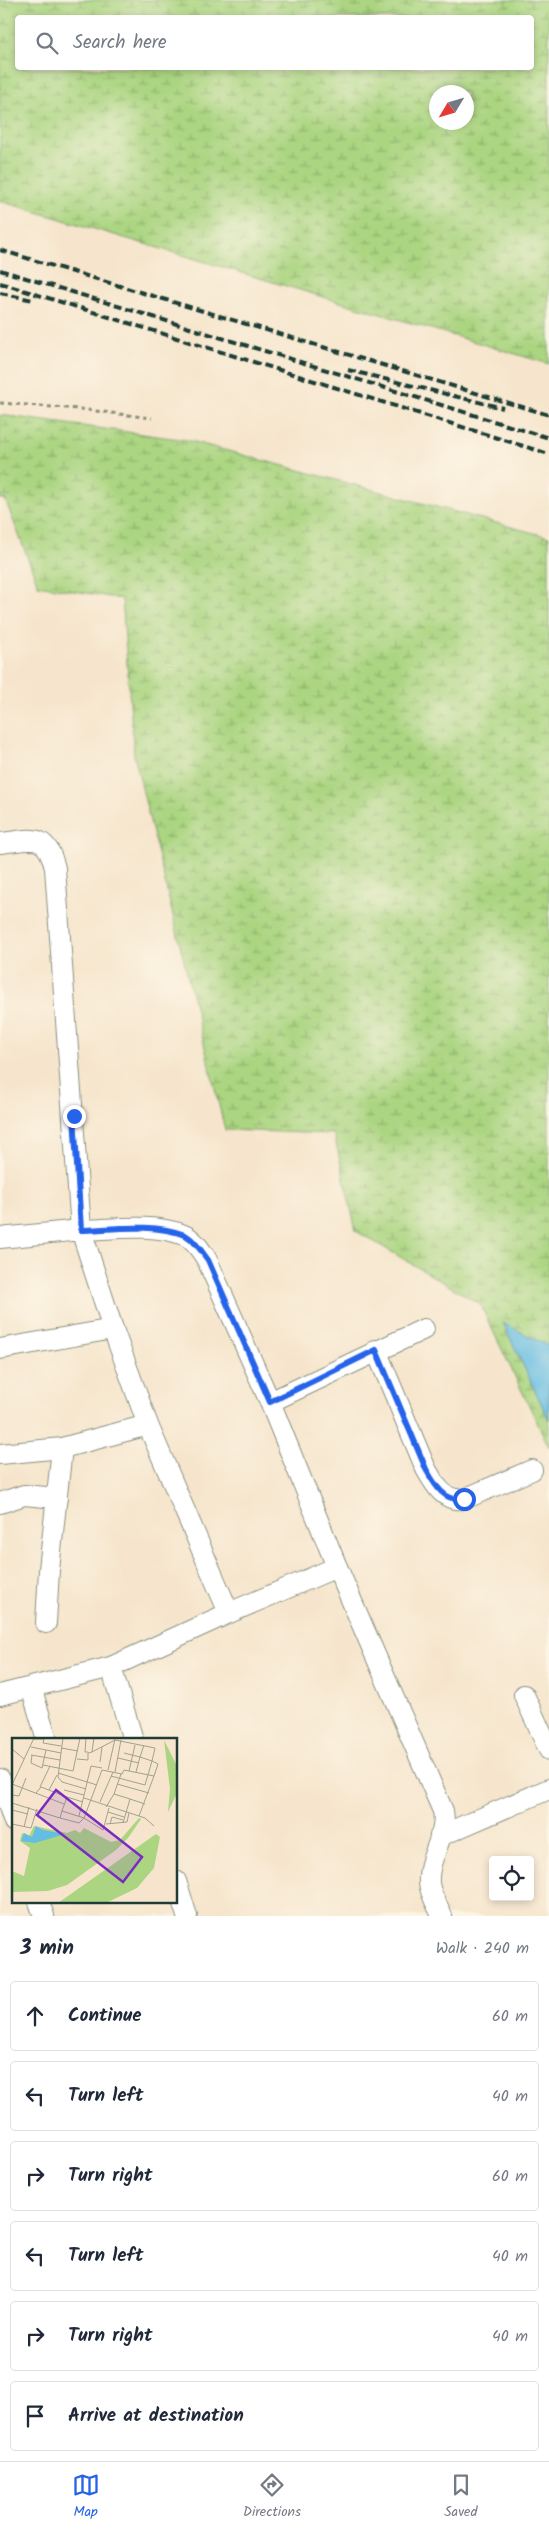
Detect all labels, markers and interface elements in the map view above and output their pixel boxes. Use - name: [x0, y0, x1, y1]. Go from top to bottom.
- search box: [15, 15, 534, 70]
- text: Search here: [73, 28, 167, 58]
- icon: search: [33, 29, 61, 57]
- north arrow: [429, 85, 474, 130]
- route end: [63, 1105, 86, 1128]
- route start: [453, 1488, 476, 1511]
- inset map: [12, 1738, 178, 1904]
- map controls: [489, 1856, 534, 1901]
- button: locate: [489, 1856, 534, 1901]
- text: 3 min: [20, 1932, 74, 1965]
- text: Walk · 240 m: [436, 1936, 529, 1961]
- text: Continue: [68, 2001, 141, 2031]
- icon: ahead: [21, 2002, 49, 2030]
- text: 60 m: [492, 2004, 528, 2029]
- text: Turn left: [68, 2081, 143, 2111]
- icon: left: [21, 2082, 49, 2110]
- text: 40 m: [492, 2084, 528, 2109]
- text: Turn right: [68, 2161, 153, 2191]
- icon: right: [21, 2162, 49, 2190]
- text: 60 m: [492, 2164, 528, 2189]
- text: Turn left: [68, 2241, 143, 2271]
- icon: left: [21, 2242, 49, 2270]
- text: 40 m: [492, 2244, 528, 2269]
- text: Turn right: [68, 2321, 153, 2351]
- icon: right: [21, 2322, 49, 2350]
- text: 40 m: [492, 2324, 528, 2349]
- text: Arrive at destination: [68, 2401, 244, 2431]
- icon: arrive: [21, 2402, 49, 2430]
- tab: Map: [72, 2471, 100, 2523]
- tab: Directions: [243, 2471, 301, 2523]
- tab: Saved: [444, 2471, 477, 2523]

